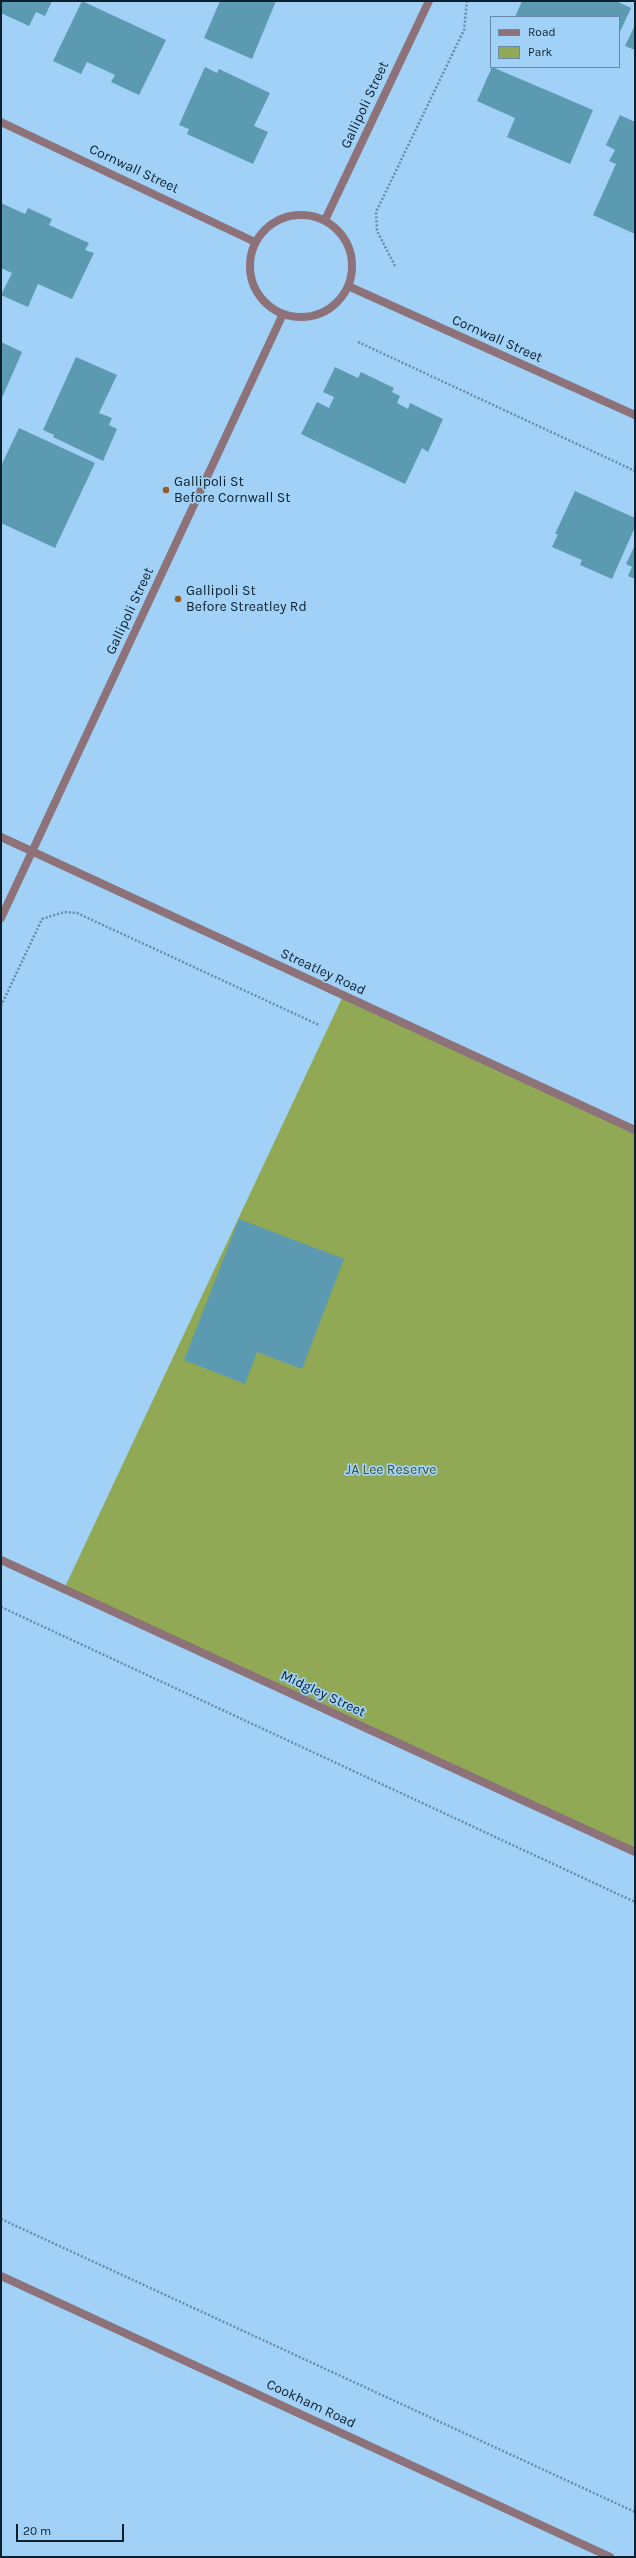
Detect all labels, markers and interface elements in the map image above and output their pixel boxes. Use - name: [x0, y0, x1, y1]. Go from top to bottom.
- legend: [490, 16, 620, 68]
- text: Road: [528, 25, 556, 39]
- text: Park: [528, 45, 552, 59]
- street label: Gallipoli Street: [337, 59, 393, 151]
- street label: Cornwall Street: [86, 141, 182, 197]
- street label: Cornwall Street: [449, 312, 545, 366]
- place label: Gallipoli St Before Cornwall St: [174, 474, 290, 506]
- marker: Gallipoli St Before Cornwall St: [161, 485, 171, 495]
- street label: Gallipoli Street: [102, 565, 158, 657]
- place label: Gallipoli St Before Streatley Rd: [186, 583, 307, 616]
- marker: Gallipoli St Before Streatley Rd: [173, 594, 183, 604]
- street label: Streatley Road: [278, 945, 368, 999]
- park label: JA Lee Reserve: [346, 1462, 436, 1478]
- street label: Midgley Street: [278, 1667, 368, 1721]
- street label: Cookham Road: [264, 2376, 358, 2432]
- scale bar: [18, 2516, 126, 2542]
- text: 20 m: [23, 2524, 51, 2538]

